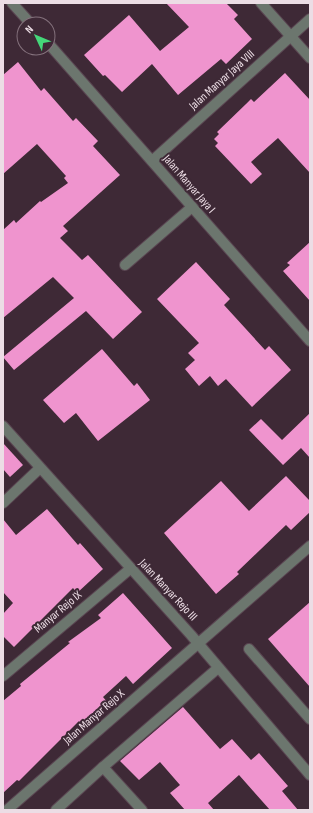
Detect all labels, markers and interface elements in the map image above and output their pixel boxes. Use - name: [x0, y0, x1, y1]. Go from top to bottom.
- north arrow: [16, 16, 56, 56]
- text: N: [22, 23, 36, 36]
- street label: Jalan Manyar Jaya VIII: [185, 47, 258, 114]
- street label: Jalan Manyar Jaya I: [159, 151, 218, 216]
- street label: Jalan Manyar Rejo III: [135, 555, 200, 624]
- street label: Manyar Rejo IX: [31, 587, 86, 636]
- street label: Jalan Manyar Rejo X: [59, 686, 129, 748]

